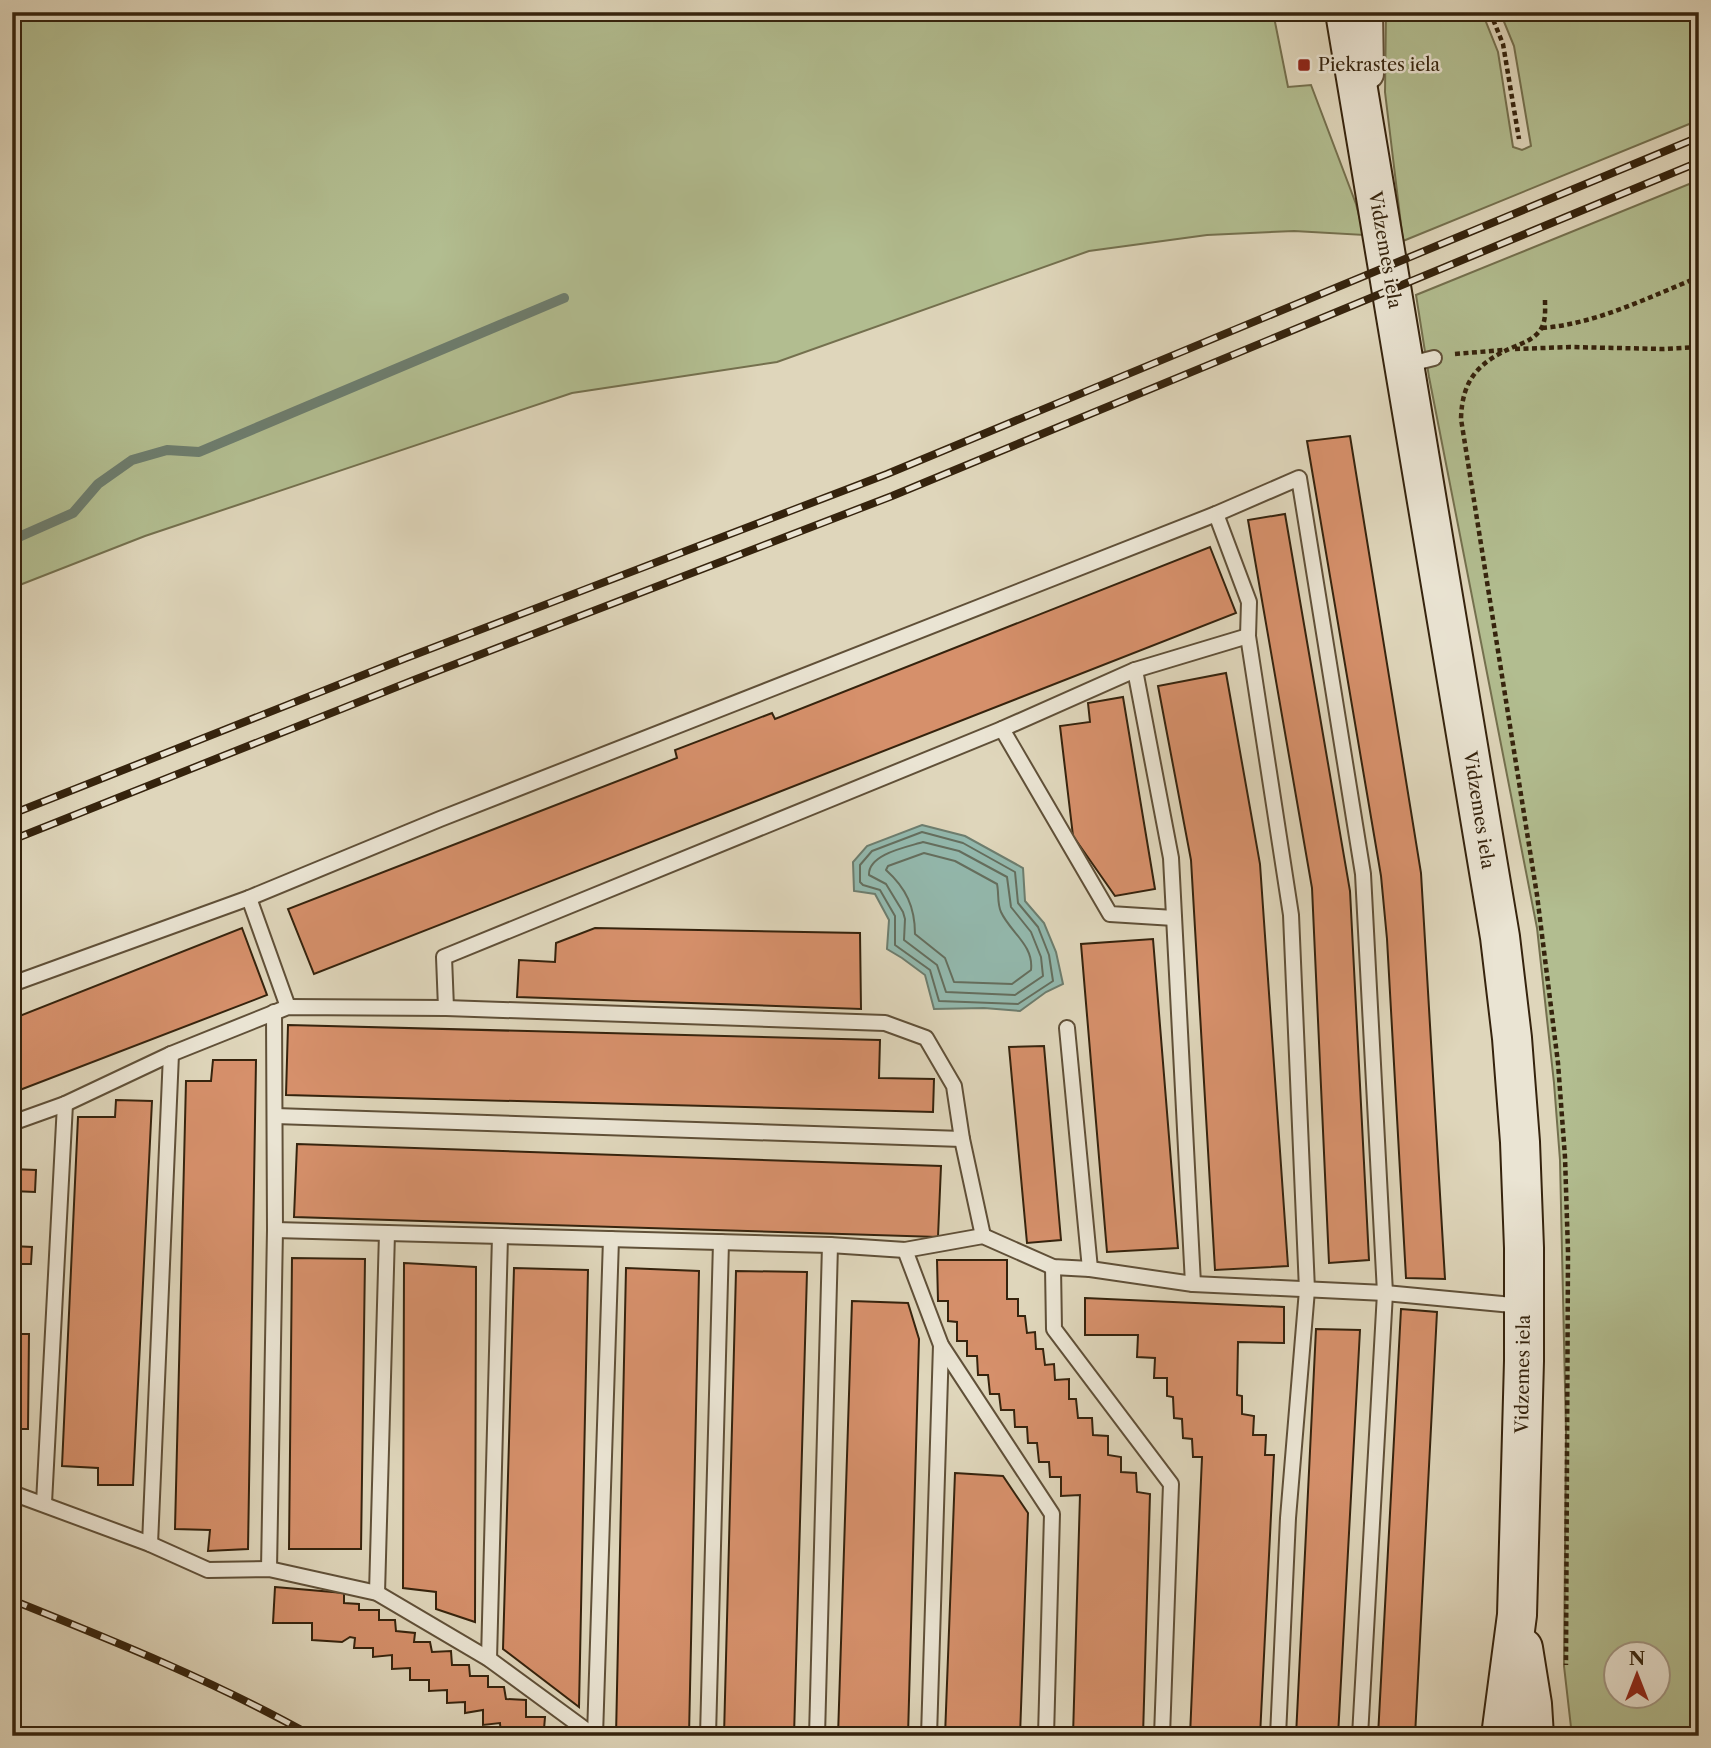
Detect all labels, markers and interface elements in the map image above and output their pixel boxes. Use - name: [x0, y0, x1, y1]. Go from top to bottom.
- place label: Piekrastes iela: [1318, 54, 1441, 76]
- marker: Piekrastes iela: [1296, 57, 1312, 73]
- street label: Vidzemes iela: [1364, 189, 1406, 311]
- street label: Vidzemes iela: [1459, 749, 1499, 871]
- street label: Vidzemes iela: [1511, 1314, 1535, 1435]
- north arrow: [1602, 1640, 1672, 1710]
- text: N: [1629, 1647, 1645, 1670]

